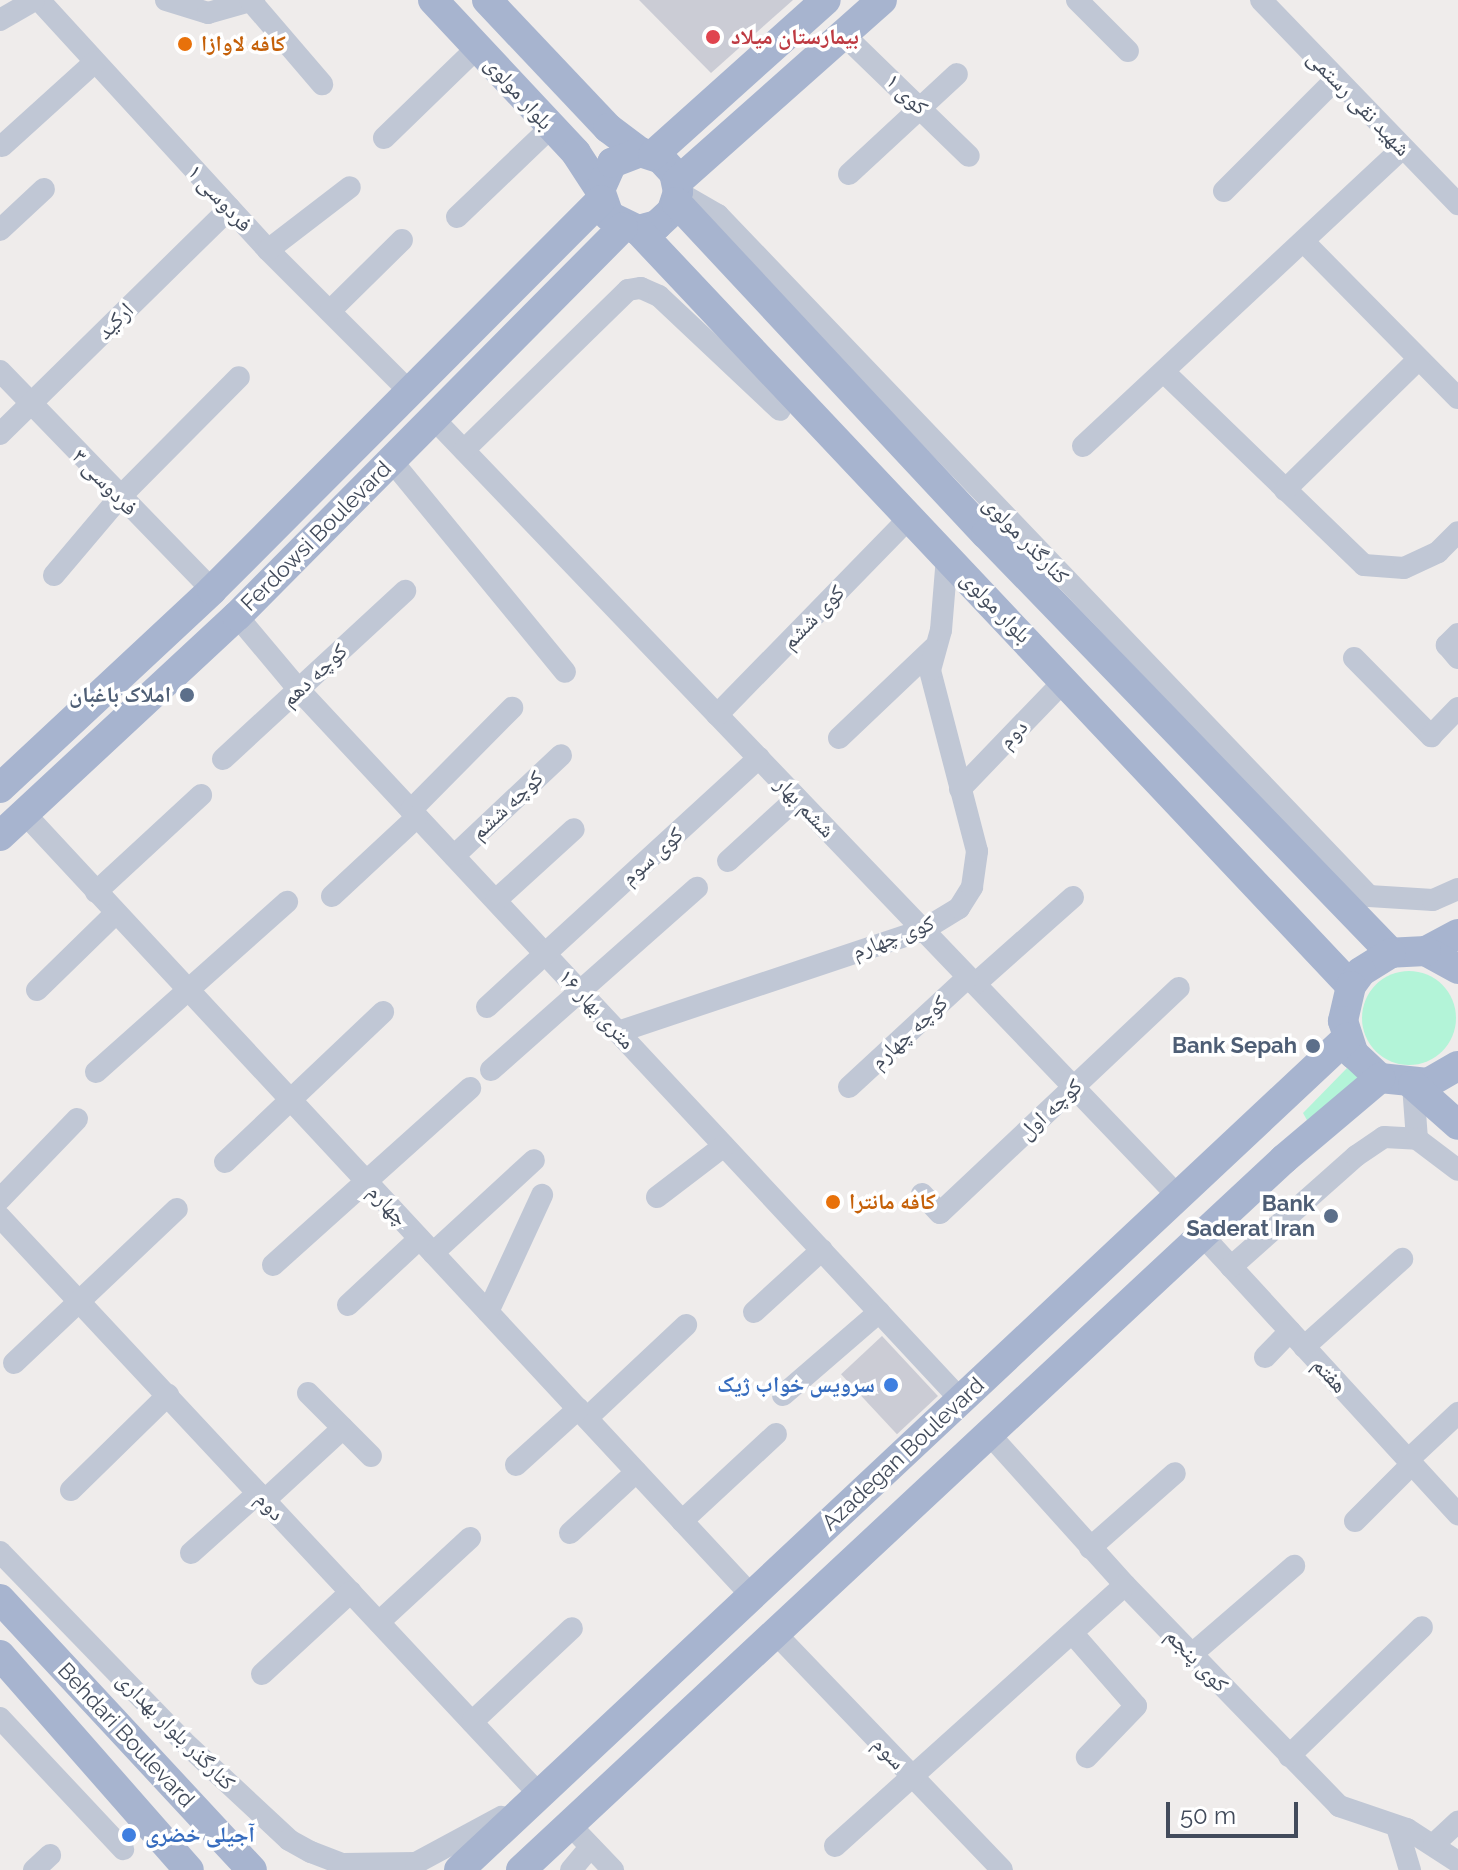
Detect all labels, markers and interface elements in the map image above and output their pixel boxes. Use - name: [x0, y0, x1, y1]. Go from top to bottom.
- place label: بیمارستان میلاد: [731, 24, 859, 50]
- marker: بیمارستان میلاد: [702, 26, 724, 48]
- place label: کافه لاوازا: [201, 31, 286, 57]
- marker: کافه لاوازا: [176, 35, 194, 53]
- street label: شهید نقی رستمی: [1302, 44, 1416, 162]
- street label: بلوار مولوی: [479, 51, 559, 135]
- street label: کوی ۱: [880, 68, 934, 120]
- street label: فردوسی ۱: [182, 159, 258, 237]
- street label: ارکید: [91, 297, 139, 345]
- street label: فردوسی ۳: [67, 443, 143, 521]
- street label: Ferdowsi Boulevard: [235, 455, 397, 617]
- street label: کنارگذر مولوی: [978, 490, 1074, 590]
- street label: بلوار مولوی: [955, 565, 1037, 649]
- street label: کوی ششم: [776, 579, 850, 655]
- street label: کوچه دهم: [275, 638, 353, 712]
- place label: املاک باغبان: [69, 682, 171, 708]
- marker: املاک باغبان: [178, 686, 196, 704]
- street label: دوم: [993, 714, 1033, 754]
- street label: کوچه ششم: [465, 765, 549, 845]
- street label: ششم بهار: [770, 771, 840, 843]
- street label: کوی سوم: [616, 821, 688, 891]
- street label: کوی چهارم: [848, 909, 938, 965]
- street label: ۱۶ متری بهار: [553, 963, 641, 1055]
- street label: کوچه چهارم: [865, 990, 953, 1074]
- place label: Bank Sepah: [1172, 1033, 1297, 1059]
- marker: Bank Sepah: [1304, 1037, 1322, 1055]
- street label: کوچه اول: [1013, 1073, 1087, 1145]
- street label: چهارم: [362, 1179, 414, 1231]
- place label: کافه مانترا: [849, 1189, 936, 1215]
- place label: Bank Saderat Iran: [1186, 1190, 1315, 1242]
- marker: کافه مانترا: [824, 1193, 842, 1211]
- marker: Bank Saderat Iran: [1322, 1207, 1340, 1225]
- street label: هفتم: [1307, 1352, 1353, 1398]
- place label: سرویس خواب ژیک: [717, 1372, 875, 1398]
- street label: Azadegan Boulevard: [816, 1372, 990, 1536]
- marker: سرویس خواب ژیک: [882, 1376, 900, 1394]
- street label: دوم: [250, 1486, 290, 1526]
- street label: کوی پنجم: [1160, 1622, 1234, 1698]
- street label: Behdari Boulevard: [52, 1657, 200, 1813]
- street label: کنارگذر بلوار بهداری: [111, 1666, 241, 1796]
- street label: سوم: [867, 1731, 911, 1775]
- scale bar: [1170, 1786, 1302, 1836]
- text: 50 m: [1180, 1801, 1236, 1830]
- place label: آجیلی خضری: [145, 1822, 255, 1848]
- marker: آجیلی خضری: [120, 1826, 138, 1844]

